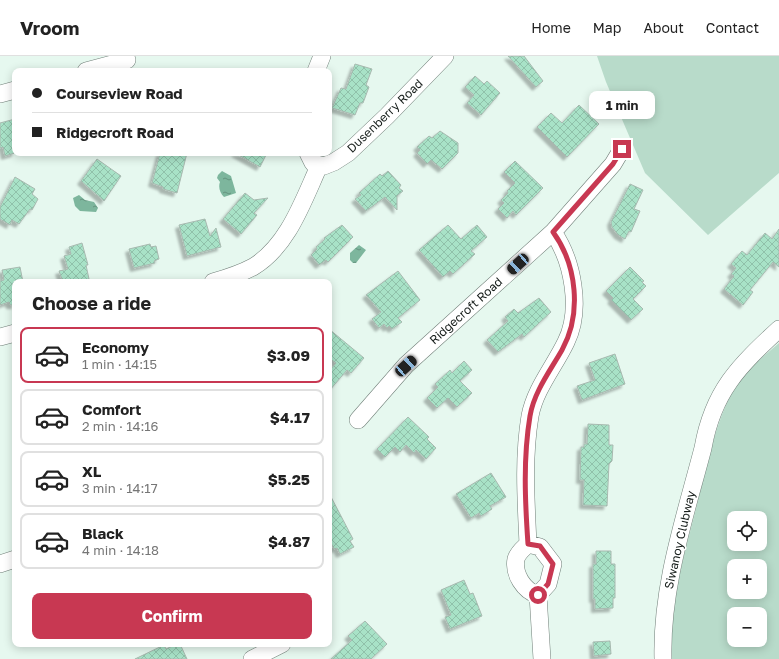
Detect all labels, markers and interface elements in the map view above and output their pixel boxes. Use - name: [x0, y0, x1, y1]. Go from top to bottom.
- text: Vroom: [20, 16, 79, 39]
- text: Home: [531, 19, 571, 36]
- text: Map: [593, 19, 621, 36]
- text: About: [643, 19, 684, 36]
- text: Contact: [706, 19, 759, 36]
- street label: Dusenberry Road: [344, 76, 426, 156]
- text: Courseview Road: [56, 84, 183, 102]
- callout: 1 min: [589, 91, 655, 119]
- text: 1 min: [606, 97, 638, 113]
- text: Ridgecroft Road: [56, 123, 174, 141]
- route end: [613, 140, 631, 158]
- car: [505, 252, 531, 276]
- street label: Ridgecroft Road: [426, 274, 505, 347]
- text: Choose a ride: [32, 292, 151, 314]
- icon: car: [34, 337, 70, 373]
- text: Economy: [82, 338, 149, 356]
- text: $3.09: [267, 346, 310, 364]
- car: [393, 354, 419, 378]
- text: 1 min · 14:15: [82, 356, 157, 372]
- icon: car: [34, 399, 70, 435]
- text: Comfort: [82, 400, 141, 418]
- text: $4.17: [270, 408, 310, 426]
- text: 2 min · 14:16: [82, 418, 158, 434]
- icon: car: [34, 461, 70, 497]
- text: XL: [82, 462, 101, 480]
- text: $5.25: [268, 470, 310, 488]
- text: 3 min · 14:17: [82, 480, 158, 496]
- street label: Siwanoy Clubway: [661, 489, 698, 591]
- map controls: [727, 511, 767, 647]
- button: locate: [727, 511, 767, 551]
- icon: car: [34, 523, 70, 559]
- text: Black: [82, 524, 124, 542]
- text: $4.87: [268, 532, 310, 550]
- text: 4 min · 14:18: [82, 542, 159, 558]
- button: +: [727, 559, 767, 599]
- route start: [529, 586, 547, 604]
- button: Confirm: [32, 593, 312, 639]
- button: −: [727, 607, 767, 647]

